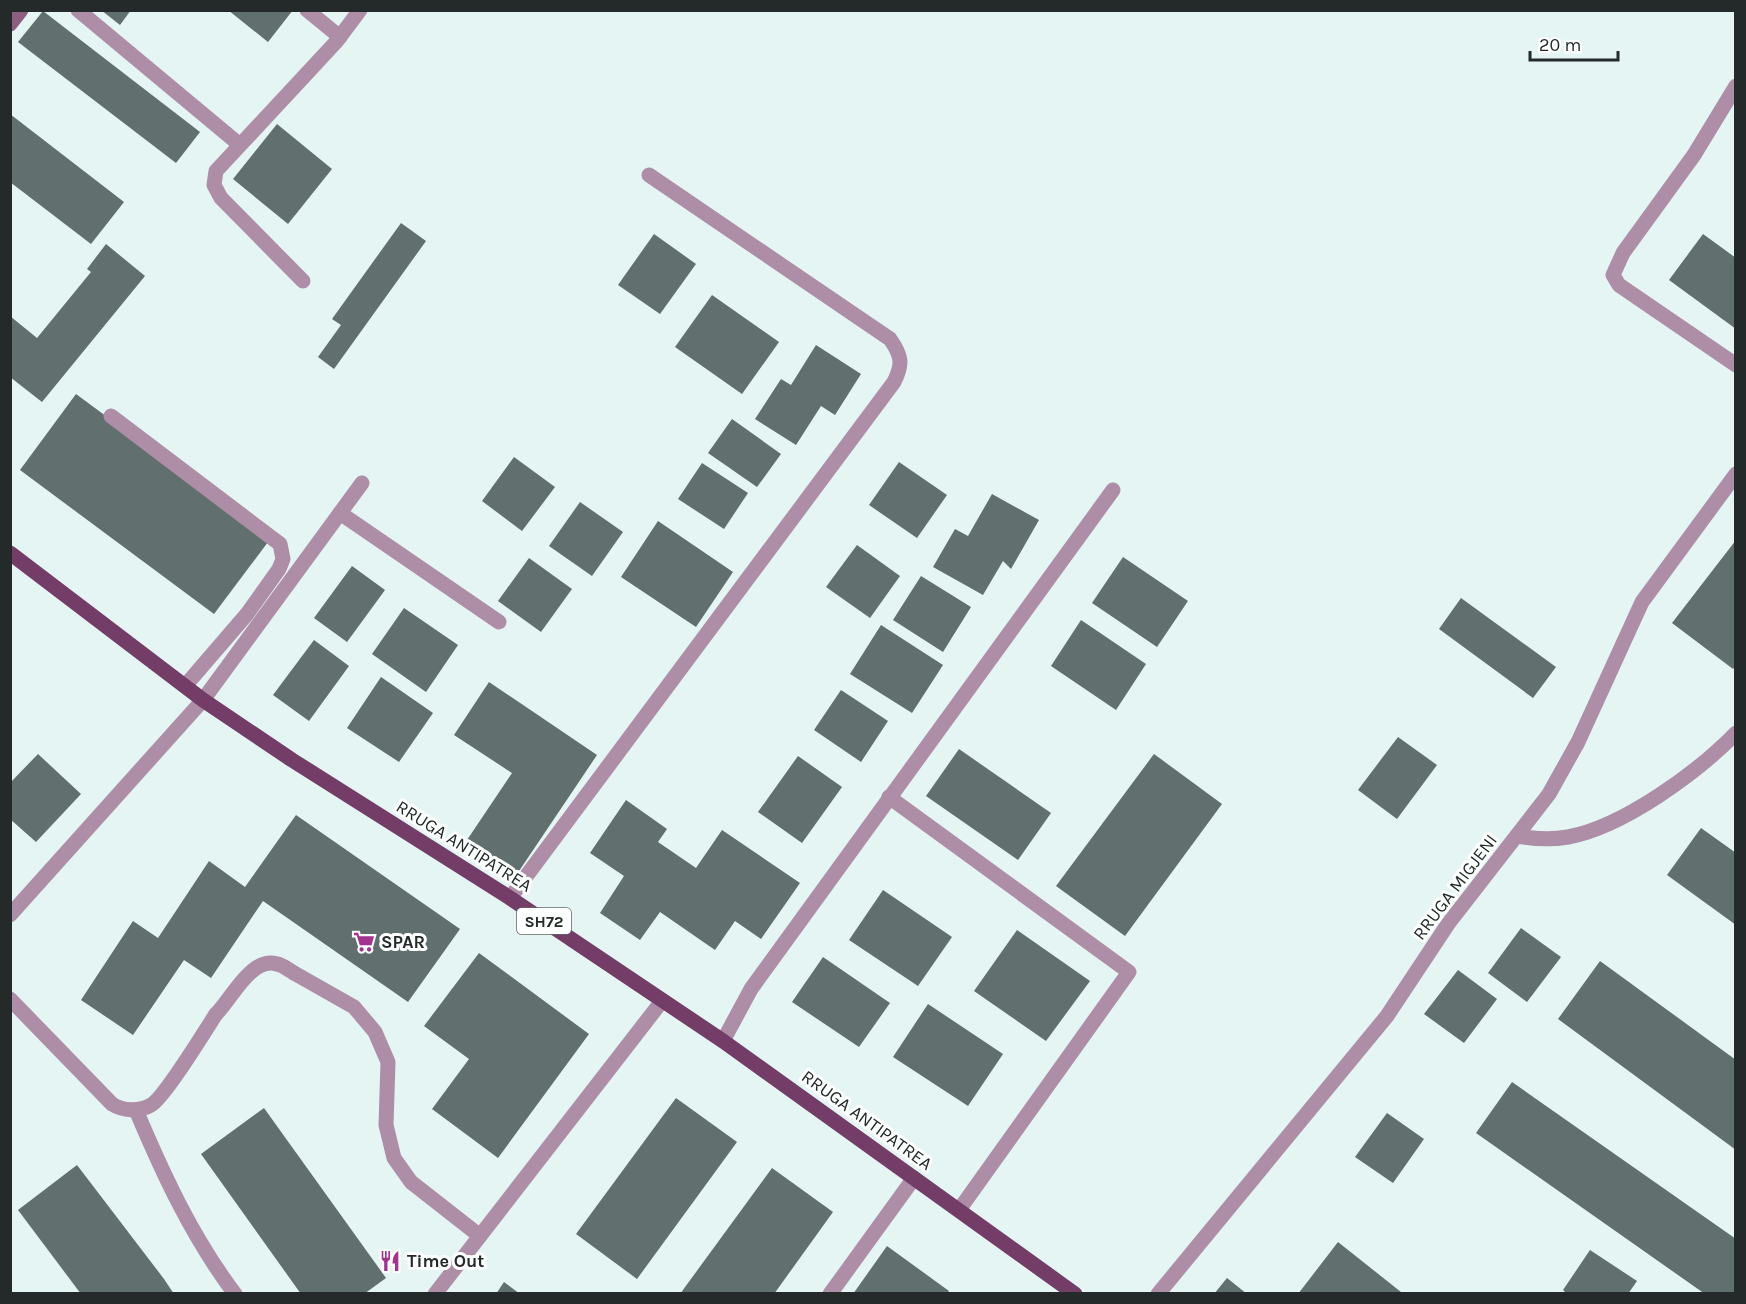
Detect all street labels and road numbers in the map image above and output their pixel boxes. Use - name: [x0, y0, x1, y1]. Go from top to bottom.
- street label: RRUGA ANTIPATREA: [392, 795, 536, 897]
- street label: RRUGA MIGJENI: [1408, 830, 1502, 944]
- road number: SH72: [517, 908, 571, 934]
- street label: RRUGA ANTIPATREA: [797, 1065, 937, 1175]

